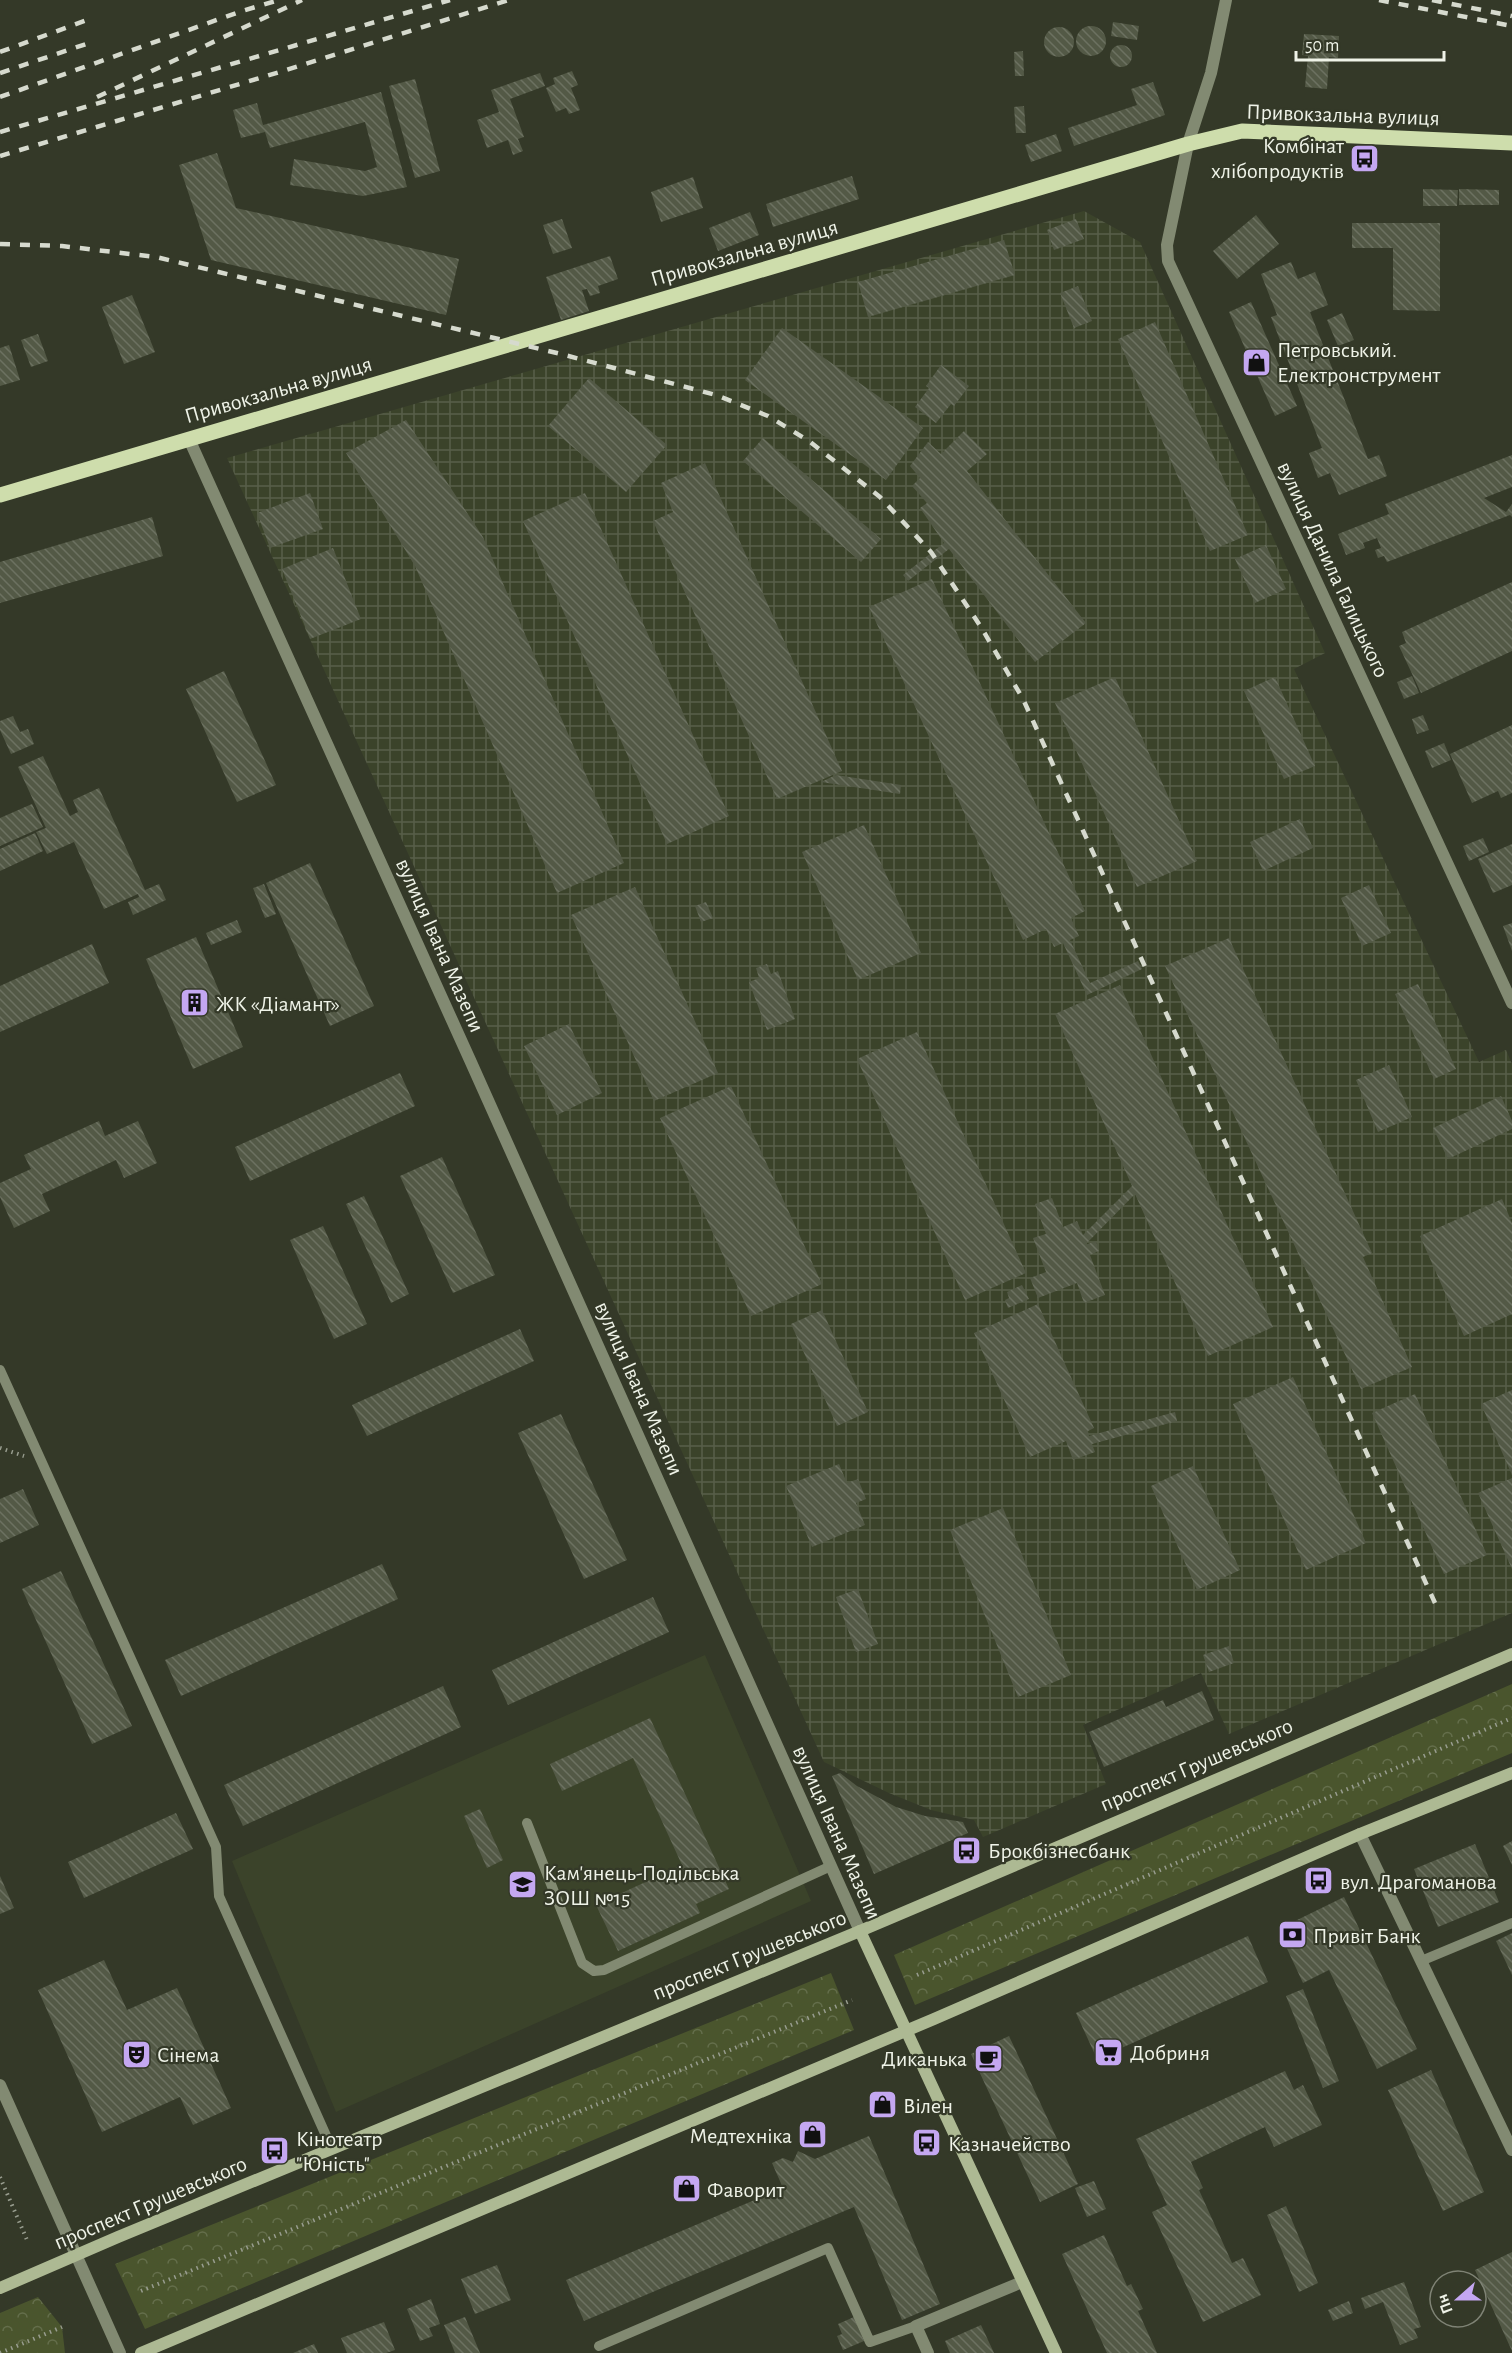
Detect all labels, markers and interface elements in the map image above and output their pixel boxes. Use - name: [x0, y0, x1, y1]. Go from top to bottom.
- scale bar: [1296, 24, 1444, 62]
- text: 50 m: [1305, 37, 1339, 55]
- street label: Привокзальна вулиця: [1246, 101, 1440, 129]
- place label: Комбінат хлібопродуктів: [1211, 135, 1345, 182]
- bus stop icon: Комбінат хлібопродуктів: [1349, 142, 1381, 174]
- street label: Привокзальна вулиця: [648, 216, 840, 290]
- place label: Петровський. Електронструмент: [1277, 339, 1441, 386]
- shop icon: Петровський. Електронструмент: [1240, 346, 1272, 378]
- street label: Привокзальна вулиця: [182, 353, 374, 427]
- street label: вулиця Данила Галицького: [1273, 458, 1393, 681]
- street label: вулиця Івана Мазепи: [392, 855, 488, 1036]
- building icon: ЖК «Діамант»: [179, 987, 211, 1019]
- place label: ЖК «Діамант»: [216, 993, 340, 1015]
- street label: вулиця Івана Мазепи: [591, 1298, 687, 1479]
- street label: проспект Грушевського: [1097, 1714, 1296, 1815]
- street label: вулиця Івана Мазепи: [789, 1742, 885, 1923]
- bus stop icon: Брокбізнесбанк: [951, 1834, 983, 1866]
- place label: Брокбізнесбанк: [988, 1840, 1130, 1862]
- place label: Кам'янець-Подільська ЗОШ №15: [544, 1862, 740, 1909]
- bus stop icon: вул. Драгоманова: [1303, 1865, 1335, 1897]
- school or university icon: Кам'янець-Подільська ЗОШ №15: [507, 1869, 539, 1901]
- place label: вул. Драгоманова: [1340, 1871, 1497, 1893]
- street label: проспект Грушевського: [649, 1906, 849, 2004]
- bank icon: Привіт Банк: [1276, 1919, 1308, 1951]
- place label: Привіт Банк: [1313, 1925, 1421, 1947]
- supermarket icon: Добриня: [1093, 2036, 1125, 2068]
- theatre icon: Сінема: [120, 2038, 152, 2070]
- cafe icon: Диканька: [972, 2042, 1004, 2074]
- place label: Добриня: [1130, 2042, 1210, 2064]
- place label: Сінема: [157, 2044, 219, 2066]
- place label: Диканька: [882, 2048, 967, 2070]
- shop icon: Вiлен: [866, 2089, 898, 2121]
- place label: Вiлен: [903, 2095, 953, 2117]
- shop icon: Медтехніка: [797, 2119, 829, 2151]
- place label: Медтехніка: [690, 2125, 792, 2147]
- bus stop icon: Казначейство: [911, 2127, 943, 2159]
- place label: Кінотеатр "Юність": [296, 2128, 383, 2175]
- place label: Казначейство: [948, 2133, 1071, 2155]
- bus stop icon: Кінотеатр "Юність": [259, 2135, 291, 2167]
- street label: проспект Грушевського: [51, 2152, 250, 2253]
- shop icon: Фаворит: [670, 2173, 702, 2205]
- place label: Фаворит: [707, 2179, 785, 2201]
- north arrow: [1428, 2269, 1488, 2329]
- text: Пн: [1434, 2292, 1456, 2316]

